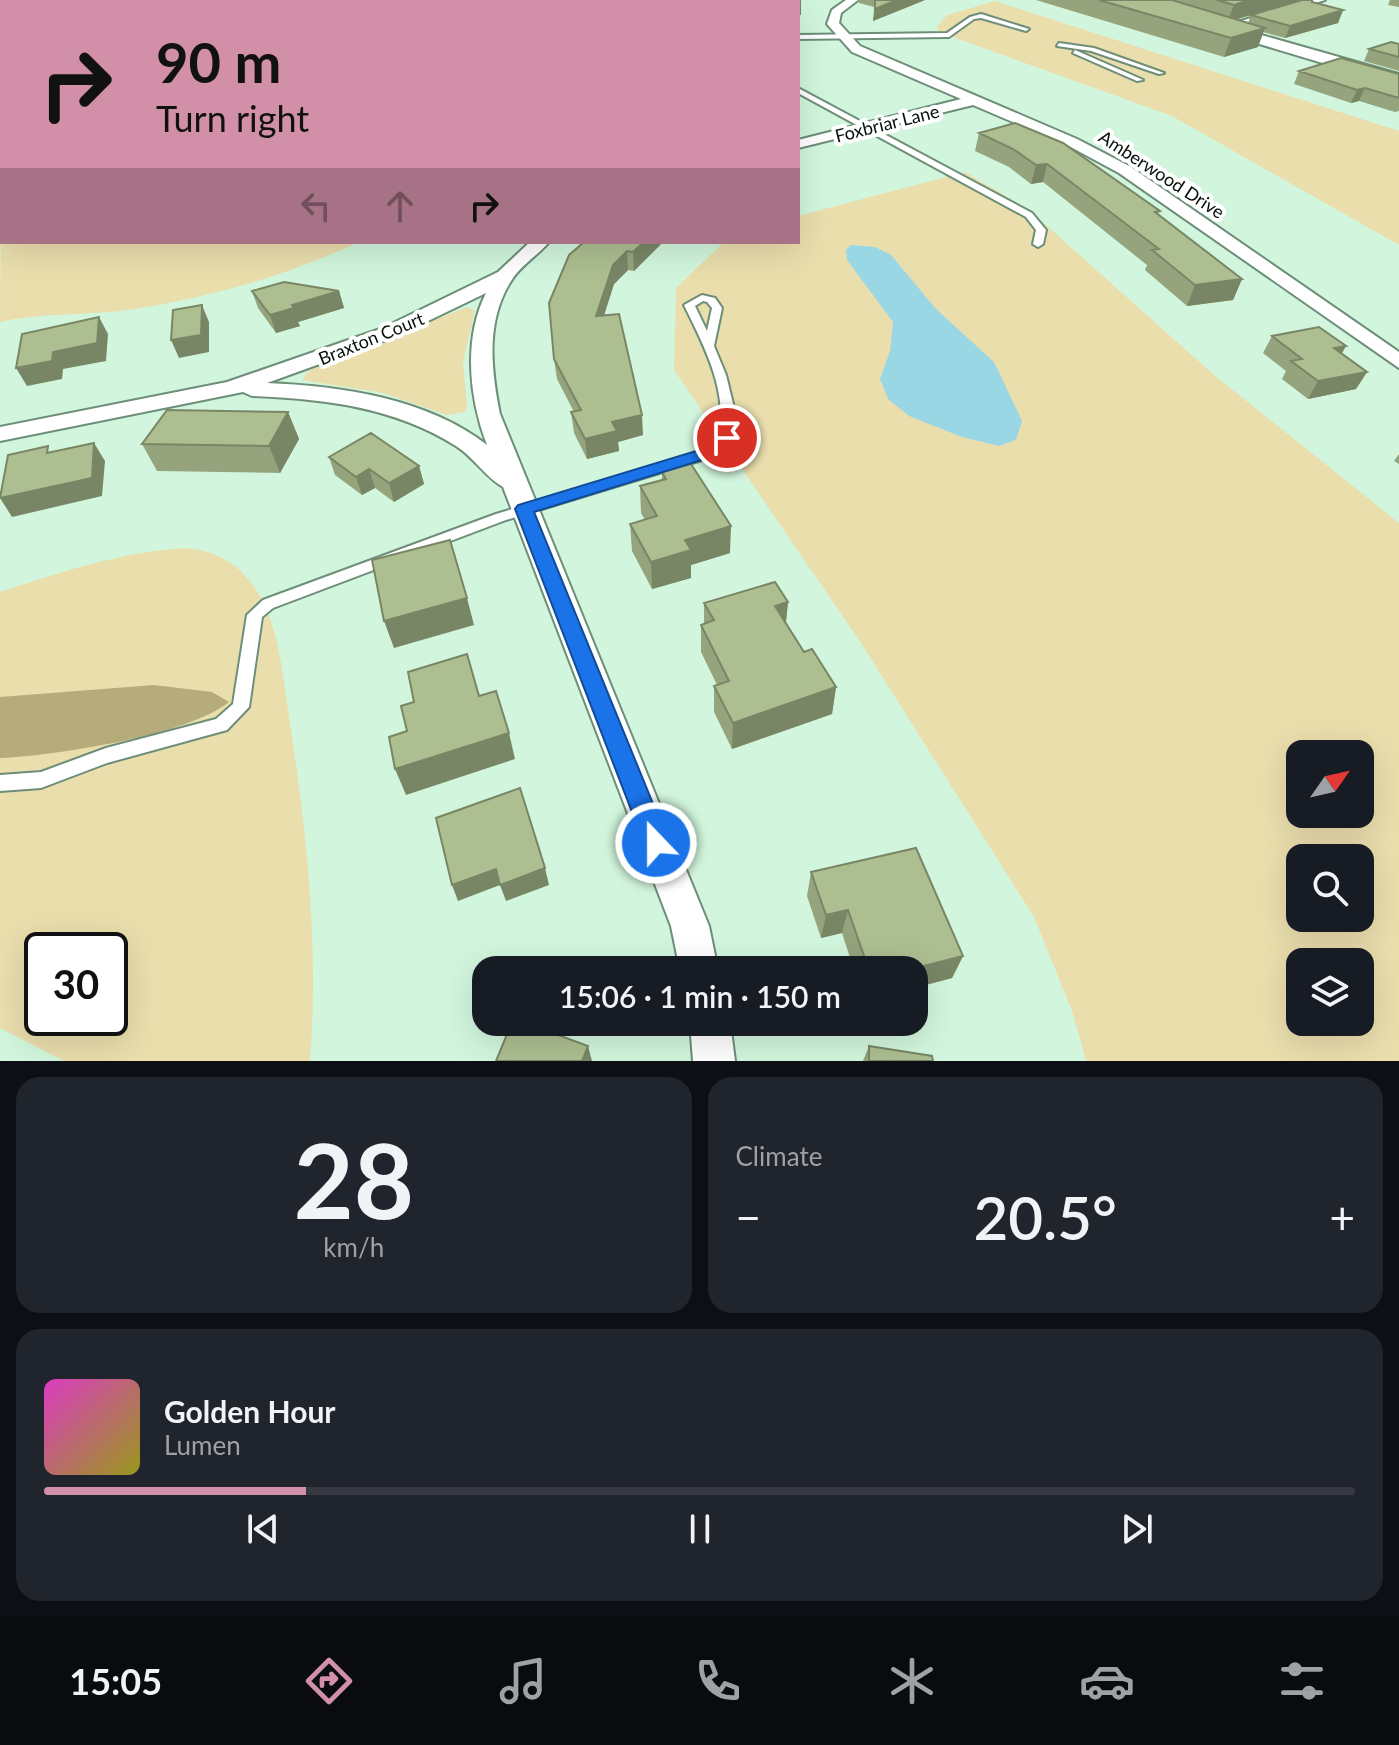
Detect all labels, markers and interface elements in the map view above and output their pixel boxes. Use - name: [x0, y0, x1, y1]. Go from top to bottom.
- text: 90 m: [156, 28, 281, 95]
- icon: right: [24, 32, 128, 136]
- text: Turn right: [156, 96, 309, 140]
- street label: Foxbriar Lane: [833, 99, 941, 147]
- street label: Amberwood Drive: [1095, 125, 1229, 223]
- icon: left: [294, 184, 338, 228]
- icon: ahead: [378, 184, 422, 228]
- icon: right: [462, 184, 506, 228]
- street label: Braxton Court: [315, 307, 428, 369]
- pin: [693, 404, 761, 472]
- icon: arrive: [705, 416, 749, 460]
- north arrow: [1286, 740, 1374, 828]
- map controls: [1286, 740, 1374, 1036]
- position arrow: [614, 801, 698, 885]
- button: search: [1286, 844, 1374, 932]
- speed limit sign: 30: [24, 932, 128, 1036]
- button: layers: [1286, 948, 1374, 1036]
- text: 15:06 · 1 min · 150 m: [559, 978, 841, 1014]
- text: 28: [293, 1116, 414, 1241]
- text: Climate: [736, 1140, 822, 1172]
- text: 20.5°: [974, 1181, 1117, 1253]
- text: −: [736, 1191, 761, 1243]
- text: +: [1329, 1191, 1355, 1243]
- text: km/h: [323, 1231, 384, 1263]
- text: Golden Hour: [164, 1393, 336, 1429]
- text: Lumen: [164, 1429, 241, 1461]
- icon: previous: [241, 1507, 285, 1551]
- icon: pause: [678, 1507, 722, 1551]
- icon: next: [1115, 1507, 1159, 1551]
- icon: directions: [301, 1653, 357, 1709]
- icon: music: [495, 1653, 551, 1709]
- icon: phone: [690, 1653, 746, 1709]
- icon: climate: [884, 1653, 940, 1709]
- icon: car: [1079, 1653, 1135, 1709]
- icon: filters: [1274, 1653, 1330, 1709]
- text: 15:05: [69, 1659, 162, 1703]

